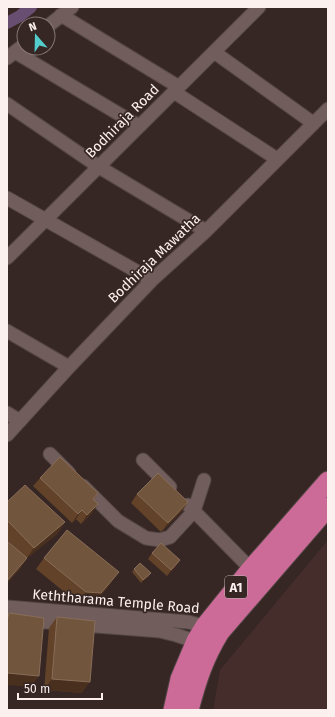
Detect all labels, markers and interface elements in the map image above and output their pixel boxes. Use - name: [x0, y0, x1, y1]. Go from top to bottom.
- north arrow: [16, 16, 56, 56]
- text: N: [27, 20, 38, 34]
- street label: Bodhiraja Road: [82, 81, 163, 162]
- street label: Bodhiraja Mawatha: [105, 210, 204, 307]
- road number: A1: [225, 576, 247, 598]
- street label: Keththarama Temple Road: [32, 586, 200, 617]
- scale bar: [18, 675, 102, 701]
- text: 50 m: [24, 682, 50, 696]

